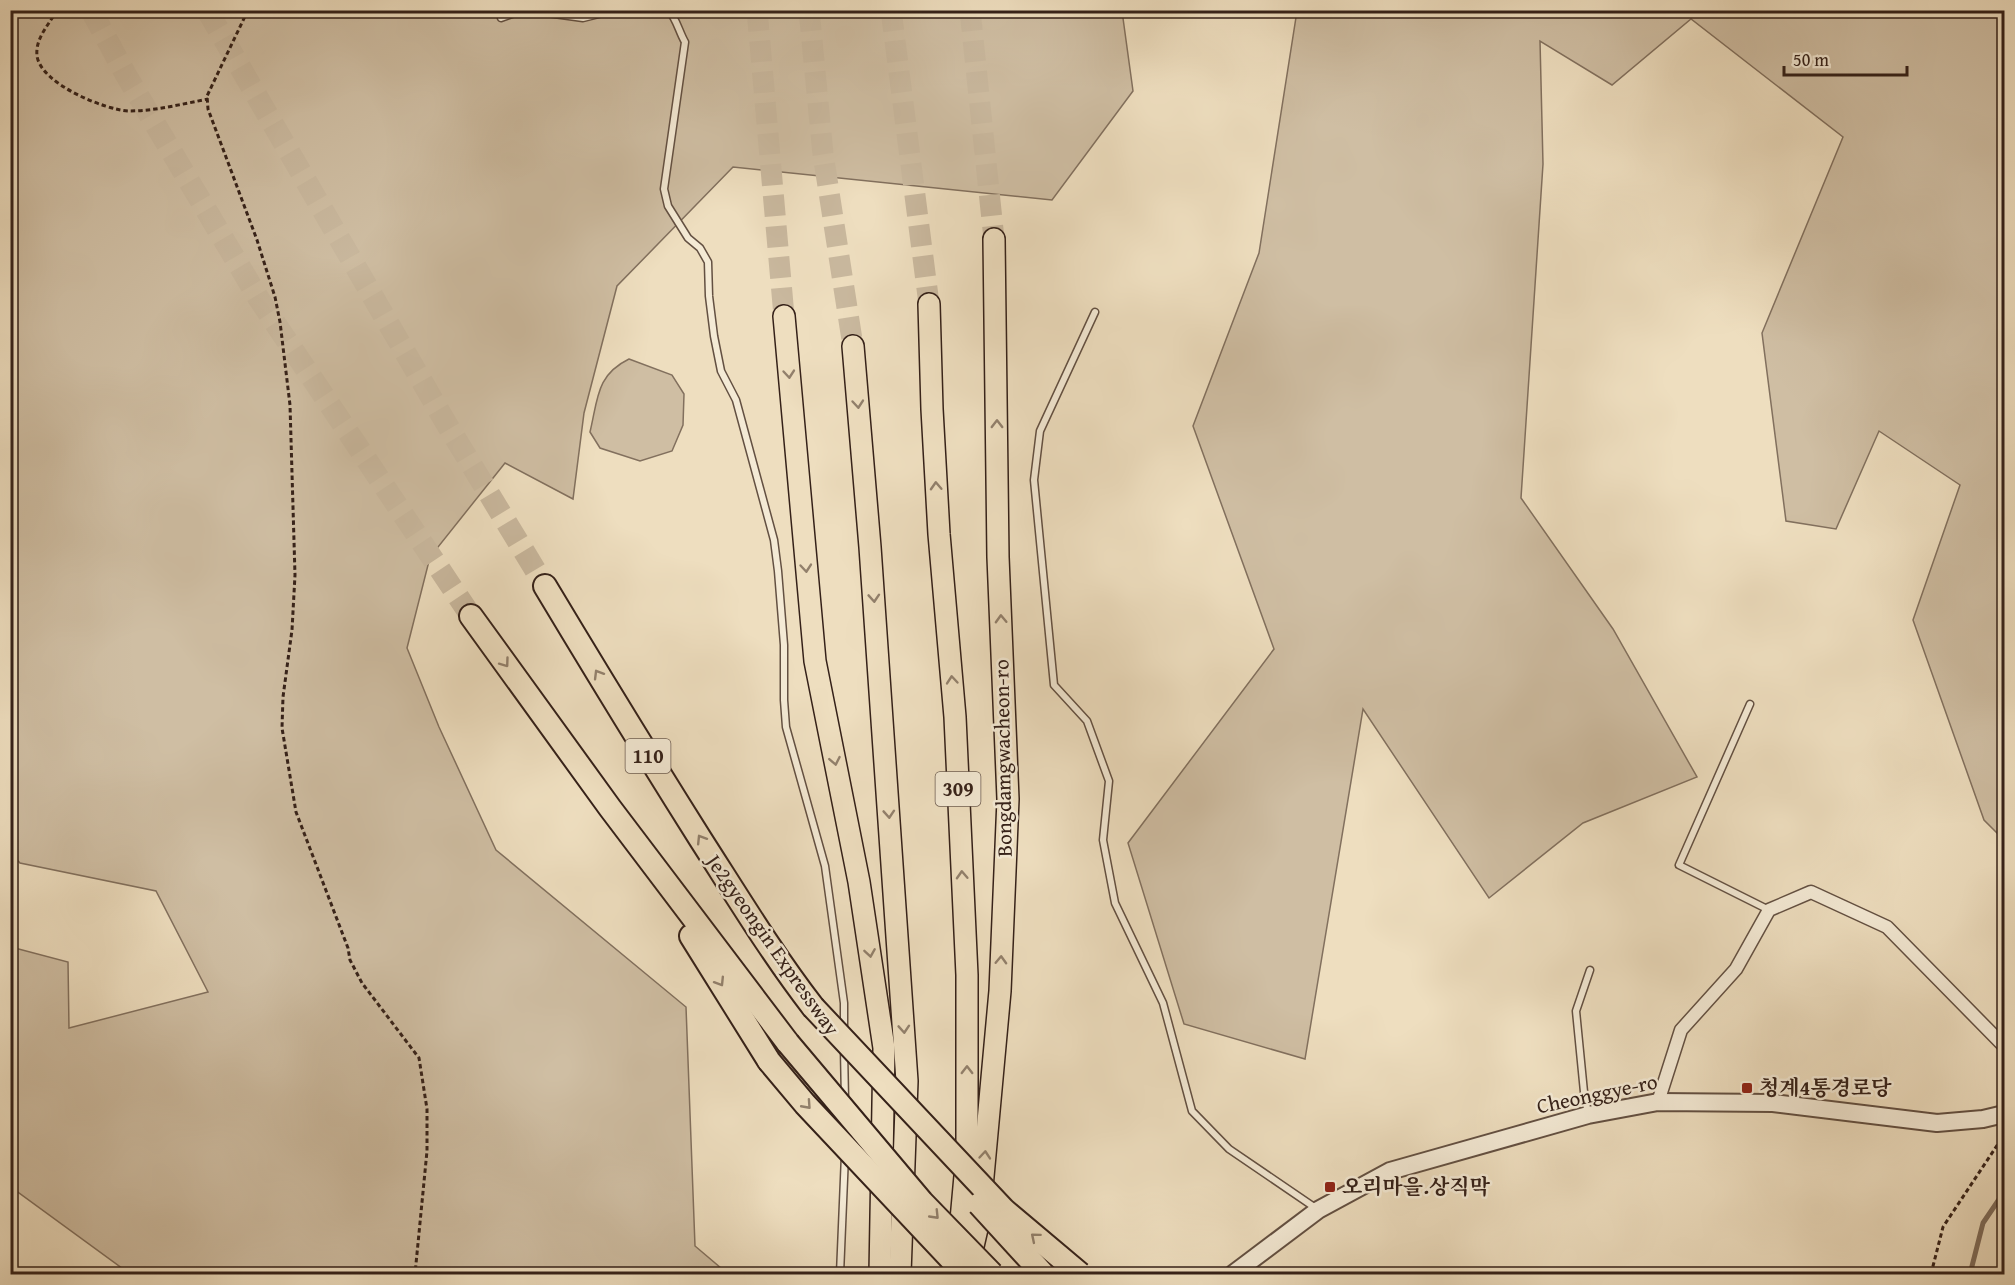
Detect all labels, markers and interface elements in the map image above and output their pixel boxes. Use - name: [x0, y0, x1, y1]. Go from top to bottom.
- scale bar: [1784, 39, 1907, 77]
- text: 50 m: [1793, 46, 1829, 73]
- one-way arrow: [782, 370, 795, 379]
- one-way arrow: [851, 399, 864, 408]
- one-way arrow: [991, 419, 1003, 428]
- one-way arrow: [930, 481, 943, 490]
- one-way arrow: [799, 564, 812, 573]
- one-way arrow: [867, 594, 880, 603]
- one-way arrow: [994, 614, 1007, 623]
- one-way arrow: [498, 657, 509, 668]
- street label: Bongdamgwacheon-ro: [985, 659, 1020, 857]
- one-way arrow: [594, 670, 605, 680]
- one-way arrow: [946, 675, 959, 685]
- road number: 110: [626, 739, 670, 773]
- one-way arrow: [828, 756, 841, 766]
- road number: 309: [936, 772, 980, 806]
- one-way arrow: [883, 809, 896, 818]
- one-way arrow: [696, 835, 708, 845]
- street label: Je2gyeongin Expressway: [697, 845, 848, 1042]
- one-way arrow: [956, 870, 969, 879]
- one-way arrow: [863, 948, 875, 957]
- one-way arrow: [995, 956, 1008, 965]
- one-way arrow: [712, 976, 724, 986]
- one-way arrow: [898, 1025, 911, 1034]
- one-way arrow: [961, 1065, 973, 1074]
- street label: Cheonggye-ro: [1534, 1066, 1660, 1121]
- place label: 청계4통경로당: [1759, 1072, 1892, 1103]
- marker: 청계4통경로당: [1740, 1081, 1754, 1095]
- one-way arrow: [800, 1098, 811, 1109]
- one-way arrow: [978, 1150, 991, 1159]
- place label: 오리마을.상직막: [1342, 1171, 1491, 1202]
- marker: 오리마을.상직막: [1323, 1180, 1337, 1194]
- one-way arrow: [928, 1209, 939, 1219]
- one-way arrow: [1031, 1233, 1042, 1244]

